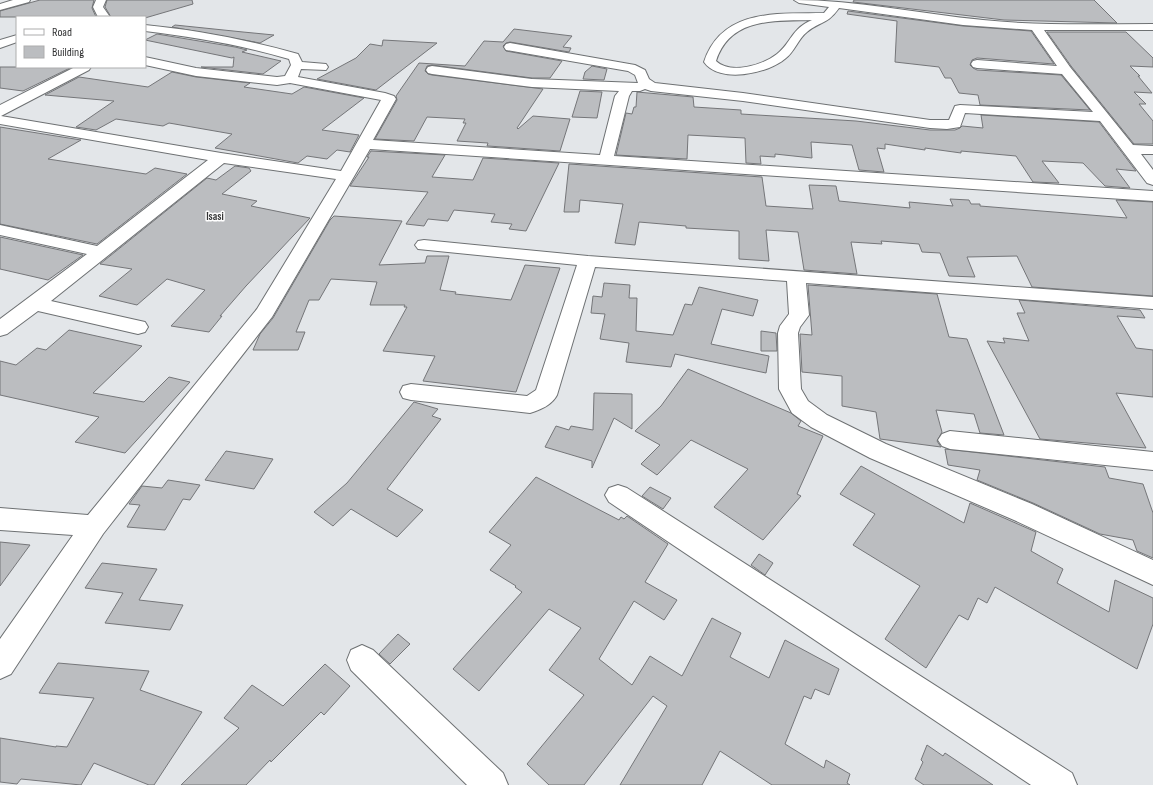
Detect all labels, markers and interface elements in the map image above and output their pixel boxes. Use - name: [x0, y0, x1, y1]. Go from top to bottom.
- legend: [16, 16, 146, 68]
- text: Road: [52, 25, 72, 40]
- text: Building: [52, 45, 84, 60]
- district label: Isasi: [206, 210, 224, 223]

